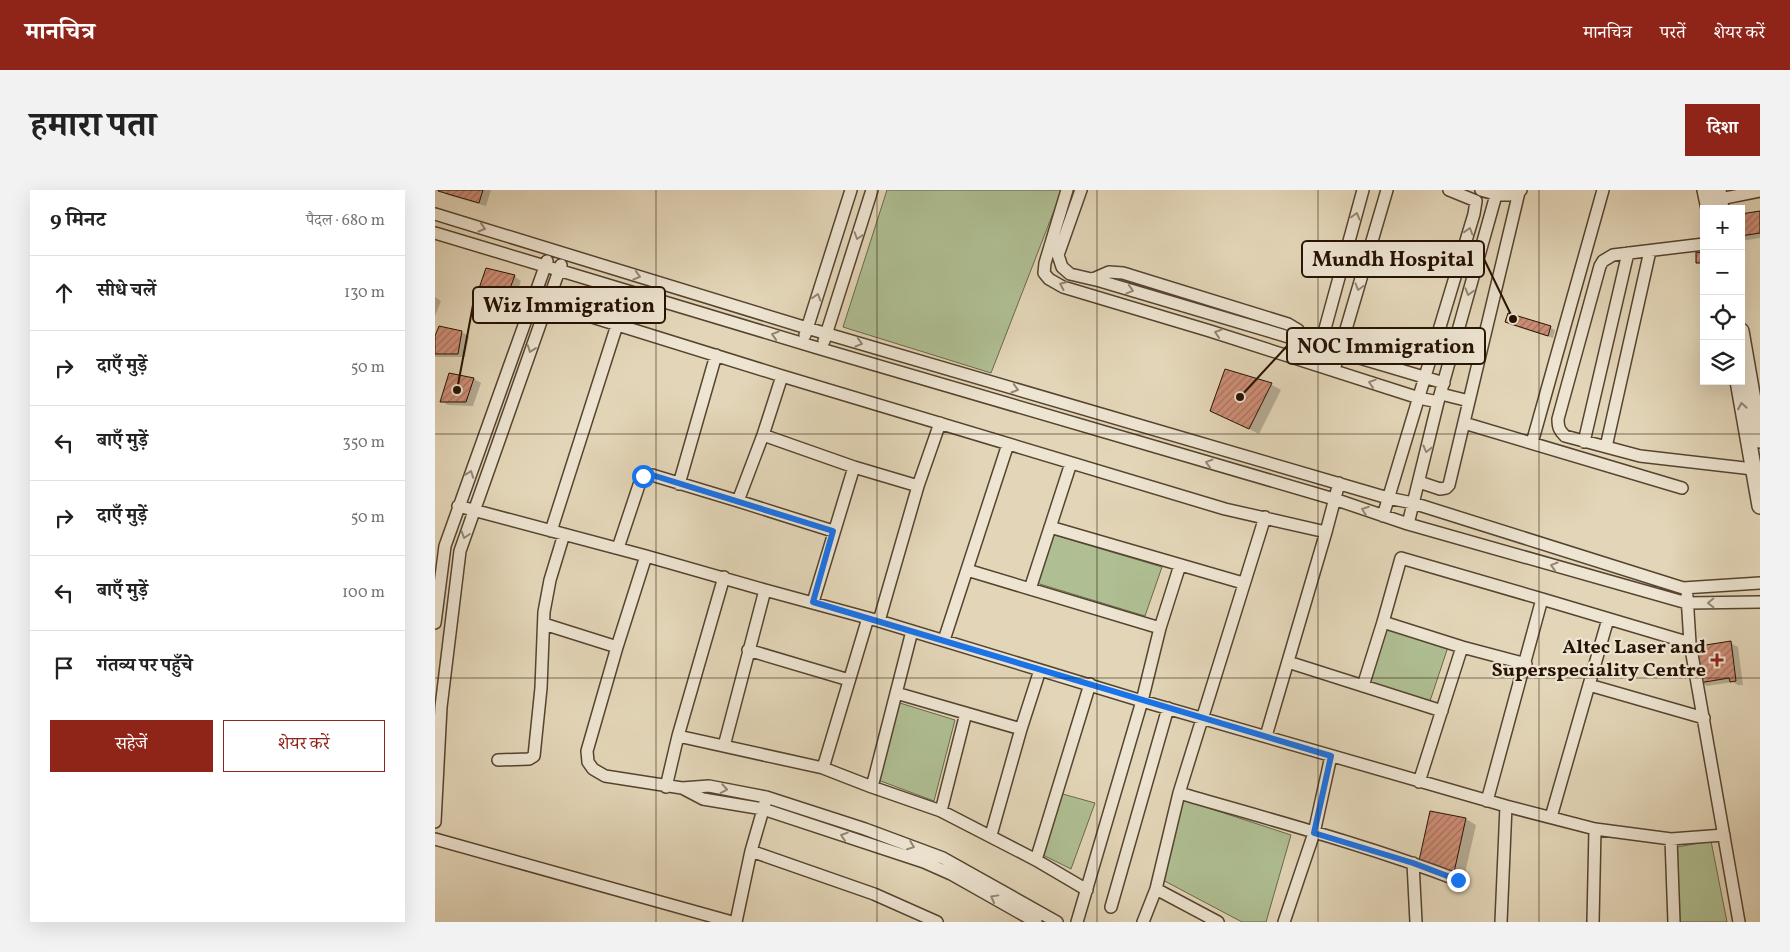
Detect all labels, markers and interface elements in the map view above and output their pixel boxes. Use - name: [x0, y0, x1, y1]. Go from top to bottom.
- text: मानचित्र: [25, 16, 95, 50]
- text: मानचित्र: [1583, 21, 1632, 46]
- text: परतें: [1660, 21, 1686, 46]
- text: शेयर करें: [1714, 21, 1765, 46]
- text: हमारा पता: [30, 103, 156, 151]
- button: दिशा: [1685, 104, 1760, 156]
- map controls: [1700, 205, 1745, 385]
- button: +: [1700, 205, 1745, 250]
- text: 9 मिनट: [50, 206, 106, 235]
- text: पैदल · 680 m: [306, 210, 385, 232]
- one-way arrow: [1350, 212, 1361, 220]
- one-way arrow: [477, 223, 485, 233]
- one-way arrow: [1464, 227, 1474, 235]
- one-way arrow: [853, 232, 863, 240]
- callout: Mundh Hospital: [1302, 241, 1484, 277]
- text: Mundh Hospital: [1312, 246, 1474, 275]
- button: −: [1700, 250, 1745, 295]
- one-way arrow: [632, 270, 641, 280]
- text: सीधे चलें: [97, 278, 156, 304]
- icon: ahead: [50, 279, 78, 307]
- text: 130 m: [344, 282, 385, 304]
- one-way arrow: [1059, 282, 1068, 292]
- one-way arrow: [1354, 283, 1364, 291]
- one-way arrow: [1125, 284, 1133, 294]
- callout: Wiz Immigration: [473, 287, 665, 323]
- one-way arrow: [1464, 288, 1474, 296]
- text: Wiz Immigration: [483, 292, 655, 321]
- one-way arrow: [811, 293, 821, 301]
- button: locate: [1700, 295, 1745, 340]
- callout: NOC Immigration: [1287, 328, 1485, 364]
- one-way arrow: [1214, 329, 1222, 339]
- one-way arrow: [771, 331, 779, 341]
- text: NOC Immigration: [1297, 333, 1475, 362]
- one-way arrow: [855, 338, 863, 348]
- button: layers: [1700, 340, 1745, 385]
- one-way arrow: [527, 344, 537, 353]
- text: दाएँ मुड़ें: [97, 353, 147, 379]
- icon: right: [50, 354, 78, 382]
- text: 50 m: [351, 357, 385, 379]
- one-way arrow: [1369, 378, 1377, 388]
- one-way arrow: [1011, 383, 1020, 394]
- one-way arrow: [1738, 402, 1748, 411]
- text: बाएँ मुड़ें: [97, 428, 148, 454]
- icon: left: [50, 429, 78, 457]
- text: 350 m: [342, 432, 385, 454]
- one-way arrow: [1422, 445, 1433, 454]
- one-way arrow: [1206, 458, 1214, 468]
- route start: [632, 465, 655, 488]
- one-way arrow: [464, 471, 474, 479]
- text: दाएँ मुड़ें: [97, 503, 147, 529]
- icon: right: [50, 504, 78, 532]
- one-way arrow: [1361, 506, 1369, 516]
- text: 50 m: [351, 507, 385, 529]
- one-way arrow: [461, 531, 471, 539]
- one-way arrow: [1550, 561, 1559, 571]
- text: बाएँ मुड़ें: [97, 578, 148, 604]
- icon: left: [50, 579, 78, 607]
- text: 100 m: [342, 582, 385, 604]
- one-way arrow: [1707, 598, 1715, 608]
- place label: Altec Laser and Superspeciality Centre: [1491, 634, 1706, 685]
- text: गंतव्य पर पहुँचे: [97, 653, 192, 679]
- marker: Altec Laser and Superspeciality Centre: [1710, 653, 1724, 667]
- icon: arrive: [50, 654, 78, 682]
- button: सहेजें: [50, 720, 213, 772]
- button: शेयर करें: [223, 720, 385, 772]
- one-way arrow: [720, 783, 728, 794]
- one-way arrow: [840, 832, 849, 842]
- one-way arrow: [907, 840, 915, 850]
- route end: [1447, 869, 1470, 892]
- one-way arrow: [990, 894, 999, 904]

